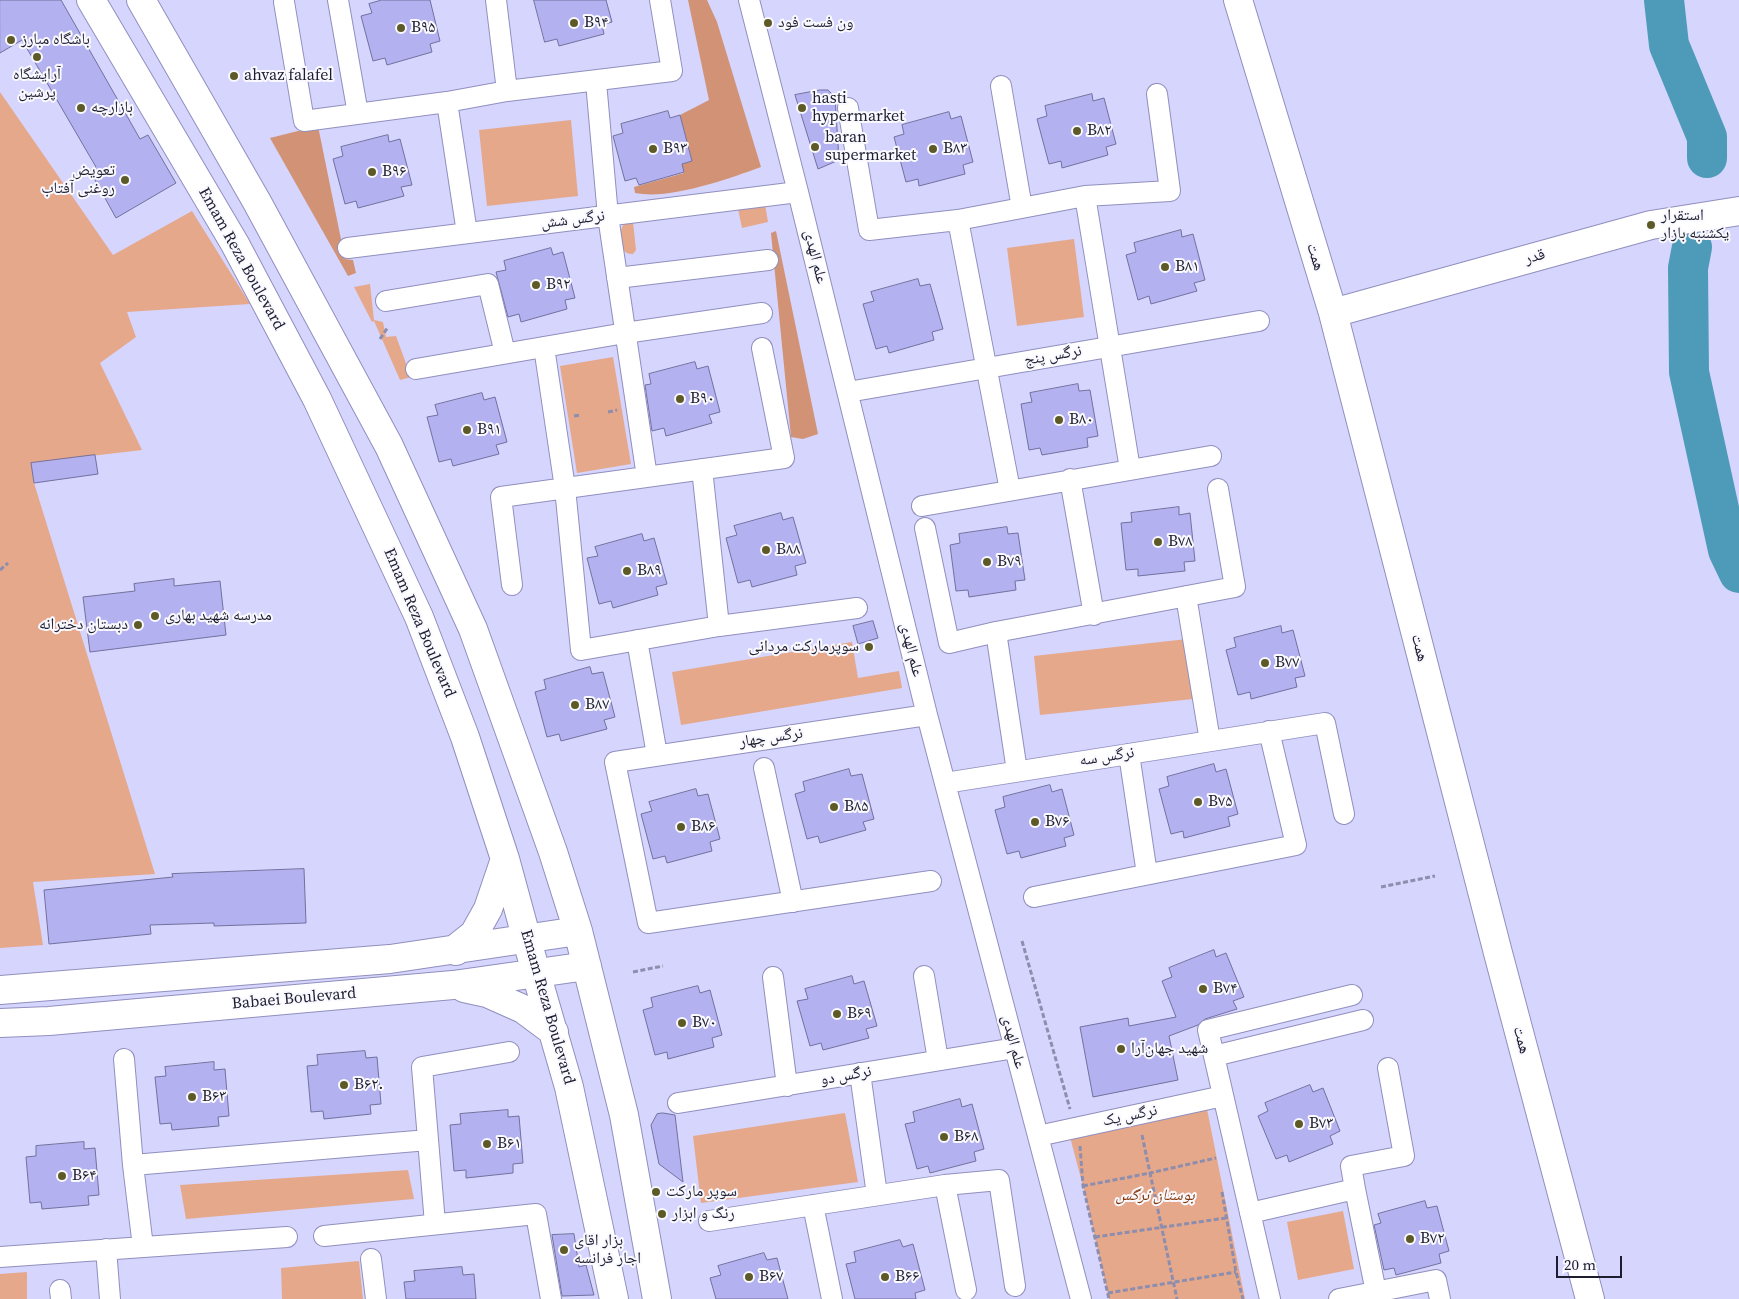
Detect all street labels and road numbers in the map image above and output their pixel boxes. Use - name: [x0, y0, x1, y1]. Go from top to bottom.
- street label: Emam Reza Boulevard: [194, 184, 288, 334]
- street label: نرگس شش: [540, 207, 606, 233]
- street label: علم الهدی: [799, 228, 831, 286]
- street label: همت: [1302, 241, 1328, 273]
- street label: قدر: [1523, 245, 1547, 269]
- street label: نرگس پنج: [1023, 341, 1083, 371]
- street label: Emam Reza Boulevard: [379, 546, 459, 700]
- street label: علم الهدی: [895, 621, 927, 679]
- street label: همت: [1406, 632, 1432, 664]
- street label: نرگس چهار: [738, 724, 804, 752]
- street label: نرگس سه: [1078, 743, 1136, 771]
- street label: Emam Reza Boulevard: [516, 927, 578, 1087]
- street label: Babaei Boulevard: [231, 984, 357, 1014]
- street label: علم الهدی: [997, 1013, 1029, 1071]
- street label: همت: [1508, 1024, 1534, 1056]
- street label: نرگس دو: [819, 1062, 873, 1090]
- street label: نرگس یک: [1101, 1101, 1159, 1131]

